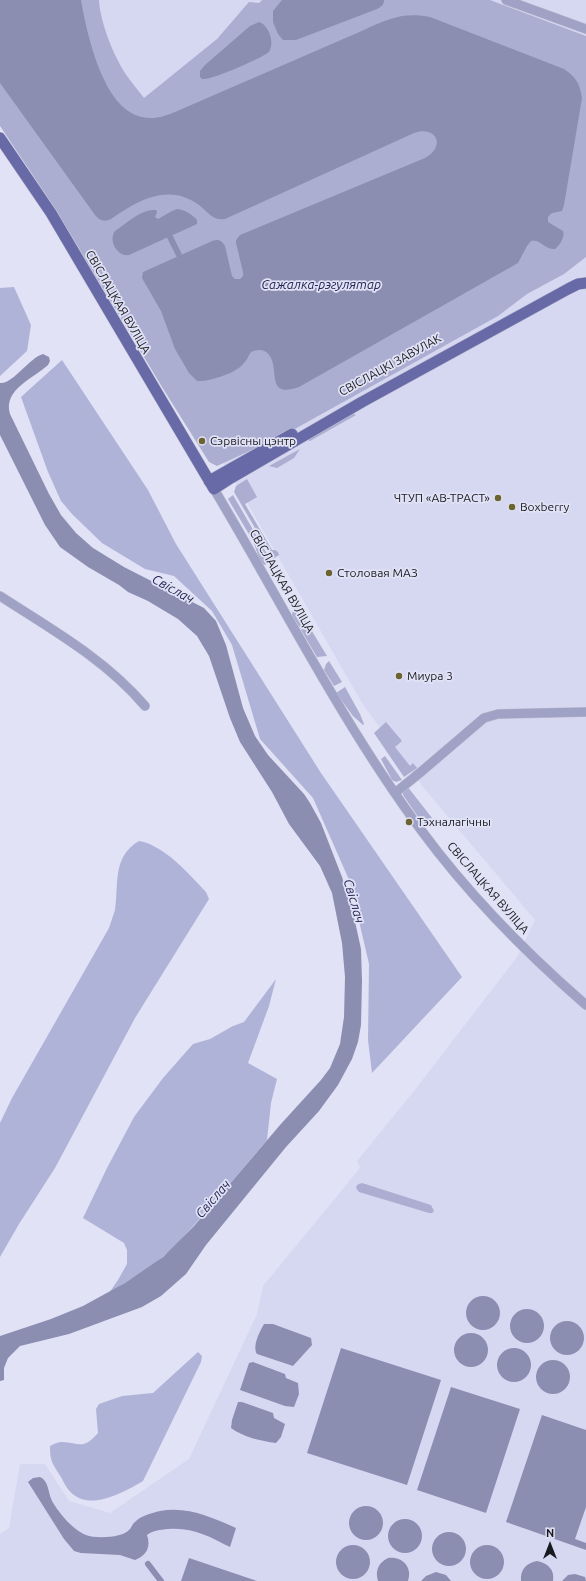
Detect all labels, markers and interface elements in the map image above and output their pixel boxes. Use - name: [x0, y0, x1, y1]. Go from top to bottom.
- street label: СВІСЛАЦКАЯ ВУЛІЦА: [82, 248, 154, 356]
- water label: Сажалка-рэгулятар: [261, 277, 381, 293]
- street label: СВІСЛАЦКІ ЗАВУЛАК: [336, 331, 444, 399]
- place label: Сэрвісны цэнтр: [210, 434, 296, 448]
- marker: Сэрвісны цэнтр: [197, 436, 207, 446]
- place label: ЧТУП «АВ-ТРАСТ»: [394, 491, 490, 505]
- marker: ЧТУП «АВ-ТРАСТ»: [493, 493, 503, 503]
- place label: Boxberry: [520, 500, 569, 514]
- marker: Boxberry: [507, 502, 517, 512]
- street label: СВІСЛАЦКАЯ ВУЛІЦА: [246, 527, 318, 635]
- place label: Столовая МАЗ: [337, 566, 418, 580]
- marker: Столовая МАЗ: [324, 568, 334, 578]
- water label: Свіслач: [149, 571, 197, 607]
- place label: Миура 3: [407, 669, 453, 683]
- marker: Миура 3: [394, 671, 404, 681]
- place label: Тэхналагічны: [417, 815, 491, 829]
- marker: Тэхналагічны: [404, 817, 414, 827]
- street label: СВІСЛАЦКАЯ ВУЛІЦА: [444, 839, 532, 937]
- water label: Свіслач: [340, 877, 368, 925]
- water label: Свіслач: [192, 1177, 234, 1221]
- north arrow: [530, 1525, 570, 1565]
- text: N: [546, 1527, 554, 1539]

